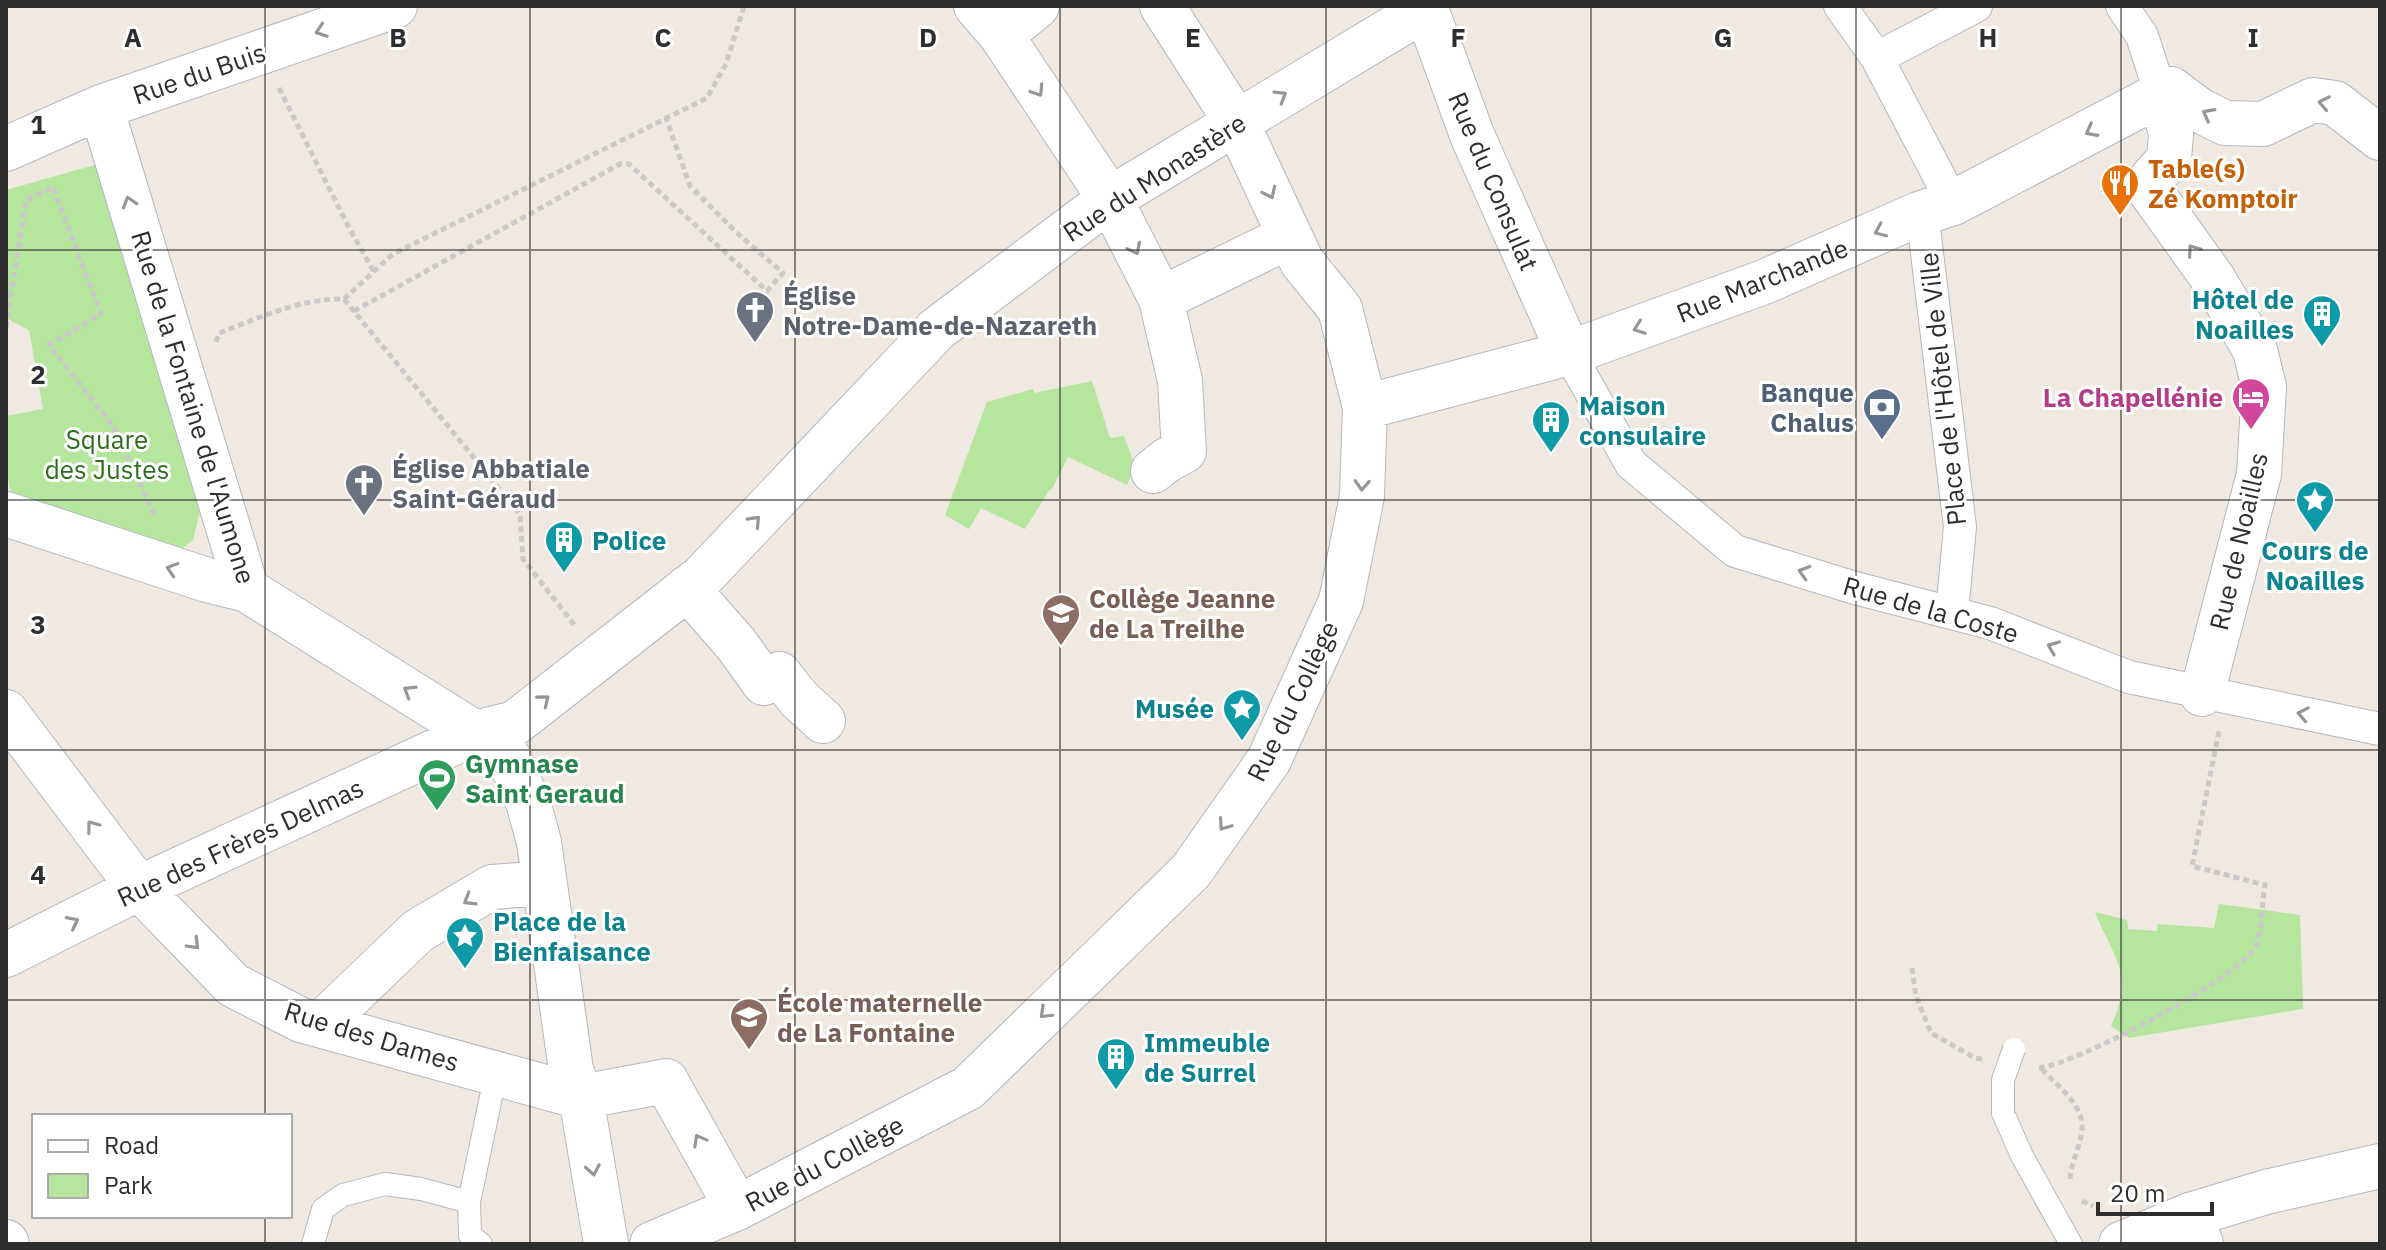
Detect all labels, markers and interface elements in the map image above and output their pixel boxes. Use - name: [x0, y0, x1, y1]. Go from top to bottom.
- text: A: [124, 20, 142, 54]
- text: B: [389, 20, 407, 54]
- text: C: [655, 20, 672, 54]
- text: D: [919, 20, 937, 54]
- text: E: [1185, 20, 1201, 54]
- text: F: [1450, 20, 1466, 54]
- text: G: [1714, 20, 1732, 54]
- text: H: [1979, 20, 1997, 54]
- text: I: [2247, 20, 2259, 54]
- one-way arrow: [315, 22, 329, 38]
- street label: Rue du Buis: [128, 34, 270, 112]
- one-way arrow: [1029, 83, 1044, 97]
- street label: Rue du Consulat: [1441, 87, 1547, 275]
- one-way arrow: [1272, 90, 1287, 106]
- one-way arrow: [2318, 96, 2331, 113]
- street label: Rue du Monastère: [1056, 105, 1252, 249]
- text: 1: [30, 107, 46, 141]
- one-way arrow: [2202, 109, 2217, 124]
- one-way arrow: [2085, 121, 2100, 136]
- place label: Table(s) Zé Komptoir: [2148, 151, 2298, 215]
- restaurant icon: Table(s) Zé Komptoir: [2099, 162, 2141, 217]
- one-way arrow: [1260, 185, 1276, 200]
- one-way arrow: [122, 196, 138, 210]
- one-way arrow: [1874, 222, 1888, 238]
- street label: Rue de la Fontaine de l'Aumone: [124, 226, 264, 588]
- street label: Rue Marchande: [1671, 230, 1853, 330]
- one-way arrow: [1125, 241, 1141, 256]
- one-way arrow: [2188, 244, 2203, 259]
- street label: Place de l'Hôtel de Ville: [1911, 251, 1973, 527]
- place label: Église Notre-Dame-de-Nazareth: [783, 278, 1097, 342]
- place label: Hôtel de Noailles: [2192, 282, 2294, 346]
- church icon: Église Notre-Dame-de-Nazareth: [734, 289, 776, 344]
- building icon: Hôtel de Noailles: [2301, 293, 2343, 348]
- one-way arrow: [1633, 318, 1647, 335]
- text: 2: [30, 357, 46, 391]
- place label: Banque Chalus: [1760, 375, 1854, 439]
- hotel icon: La Chapellénie: [2230, 376, 2272, 431]
- place label: La Chapellénie: [2043, 380, 2223, 414]
- bank icon: Banque Chalus: [1861, 386, 1903, 441]
- place label: Maison consulaire: [1579, 388, 1706, 452]
- building icon: Maison consulaire: [1530, 399, 1572, 454]
- park label: Square des Justes: [45, 422, 169, 486]
- street label: Rue de Noailles: [2201, 449, 2275, 633]
- place label: Église Abbatiale Saint-Géraud: [392, 451, 590, 515]
- church icon: Église Abbatiale Saint-Géraud: [343, 462, 385, 517]
- one-way arrow: [1353, 479, 1370, 492]
- place icon: Cours de Noailles: [2294, 479, 2336, 534]
- one-way arrow: [746, 516, 761, 530]
- building icon: Police: [543, 519, 585, 574]
- place label: Police: [592, 523, 666, 557]
- place label: Cours de Noailles: [2261, 533, 2369, 597]
- one-way arrow: [166, 562, 179, 578]
- one-way arrow: [1798, 565, 1812, 581]
- street label: Rue de la Coste: [1839, 568, 2023, 650]
- place label: Collège Jeanne de La Treilhe: [1089, 581, 1275, 645]
- school or university icon: Collège Jeanne de La Treilhe: [1040, 592, 1082, 647]
- text: 3: [30, 607, 46, 641]
- street label: Rue du Collège: [1238, 615, 1346, 787]
- one-way arrow: [2047, 640, 2061, 656]
- one-way arrow: [403, 686, 417, 701]
- place icon: Musée: [1221, 687, 1263, 742]
- place label: Musée: [1135, 691, 1214, 725]
- one-way arrow: [534, 696, 549, 710]
- one-way arrow: [2297, 706, 2311, 723]
- place label: Gymnase Saint Geraud: [465, 746, 625, 810]
- sports icon: Gymnase Saint Geraud: [416, 757, 458, 812]
- street label: Rue des Frères Delmas: [111, 770, 369, 914]
- one-way arrow: [1219, 816, 1234, 830]
- one-way arrow: [88, 820, 102, 835]
- text: 4: [30, 857, 46, 891]
- one-way arrow: [463, 891, 478, 906]
- place label: Place de la Bienfaisance: [493, 904, 651, 968]
- place icon: Place de la Bienfaisance: [444, 915, 486, 970]
- one-way arrow: [64, 916, 79, 931]
- one-way arrow: [184, 935, 199, 949]
- place label: École maternelle de La Fontaine: [777, 985, 982, 1049]
- street label: Rue des Dames: [281, 993, 463, 1079]
- school or university icon: École maternelle de La Fontaine: [728, 996, 770, 1051]
- one-way arrow: [1040, 1004, 1054, 1018]
- place label: Immeuble de Surrel: [1144, 1025, 1270, 1089]
- building icon: Immeuble de Surrel: [1095, 1036, 1137, 1091]
- street label: Rue du Collège: [739, 1107, 909, 1219]
- legend: [32, 1114, 292, 1218]
- text: Road: [104, 1129, 159, 1161]
- one-way arrow: [693, 1134, 709, 1149]
- one-way arrow: [584, 1164, 601, 1177]
- scale bar: [2098, 1166, 2212, 1216]
- text: Park: [104, 1169, 153, 1201]
- text: 20 m: [2110, 1177, 2165, 1209]

